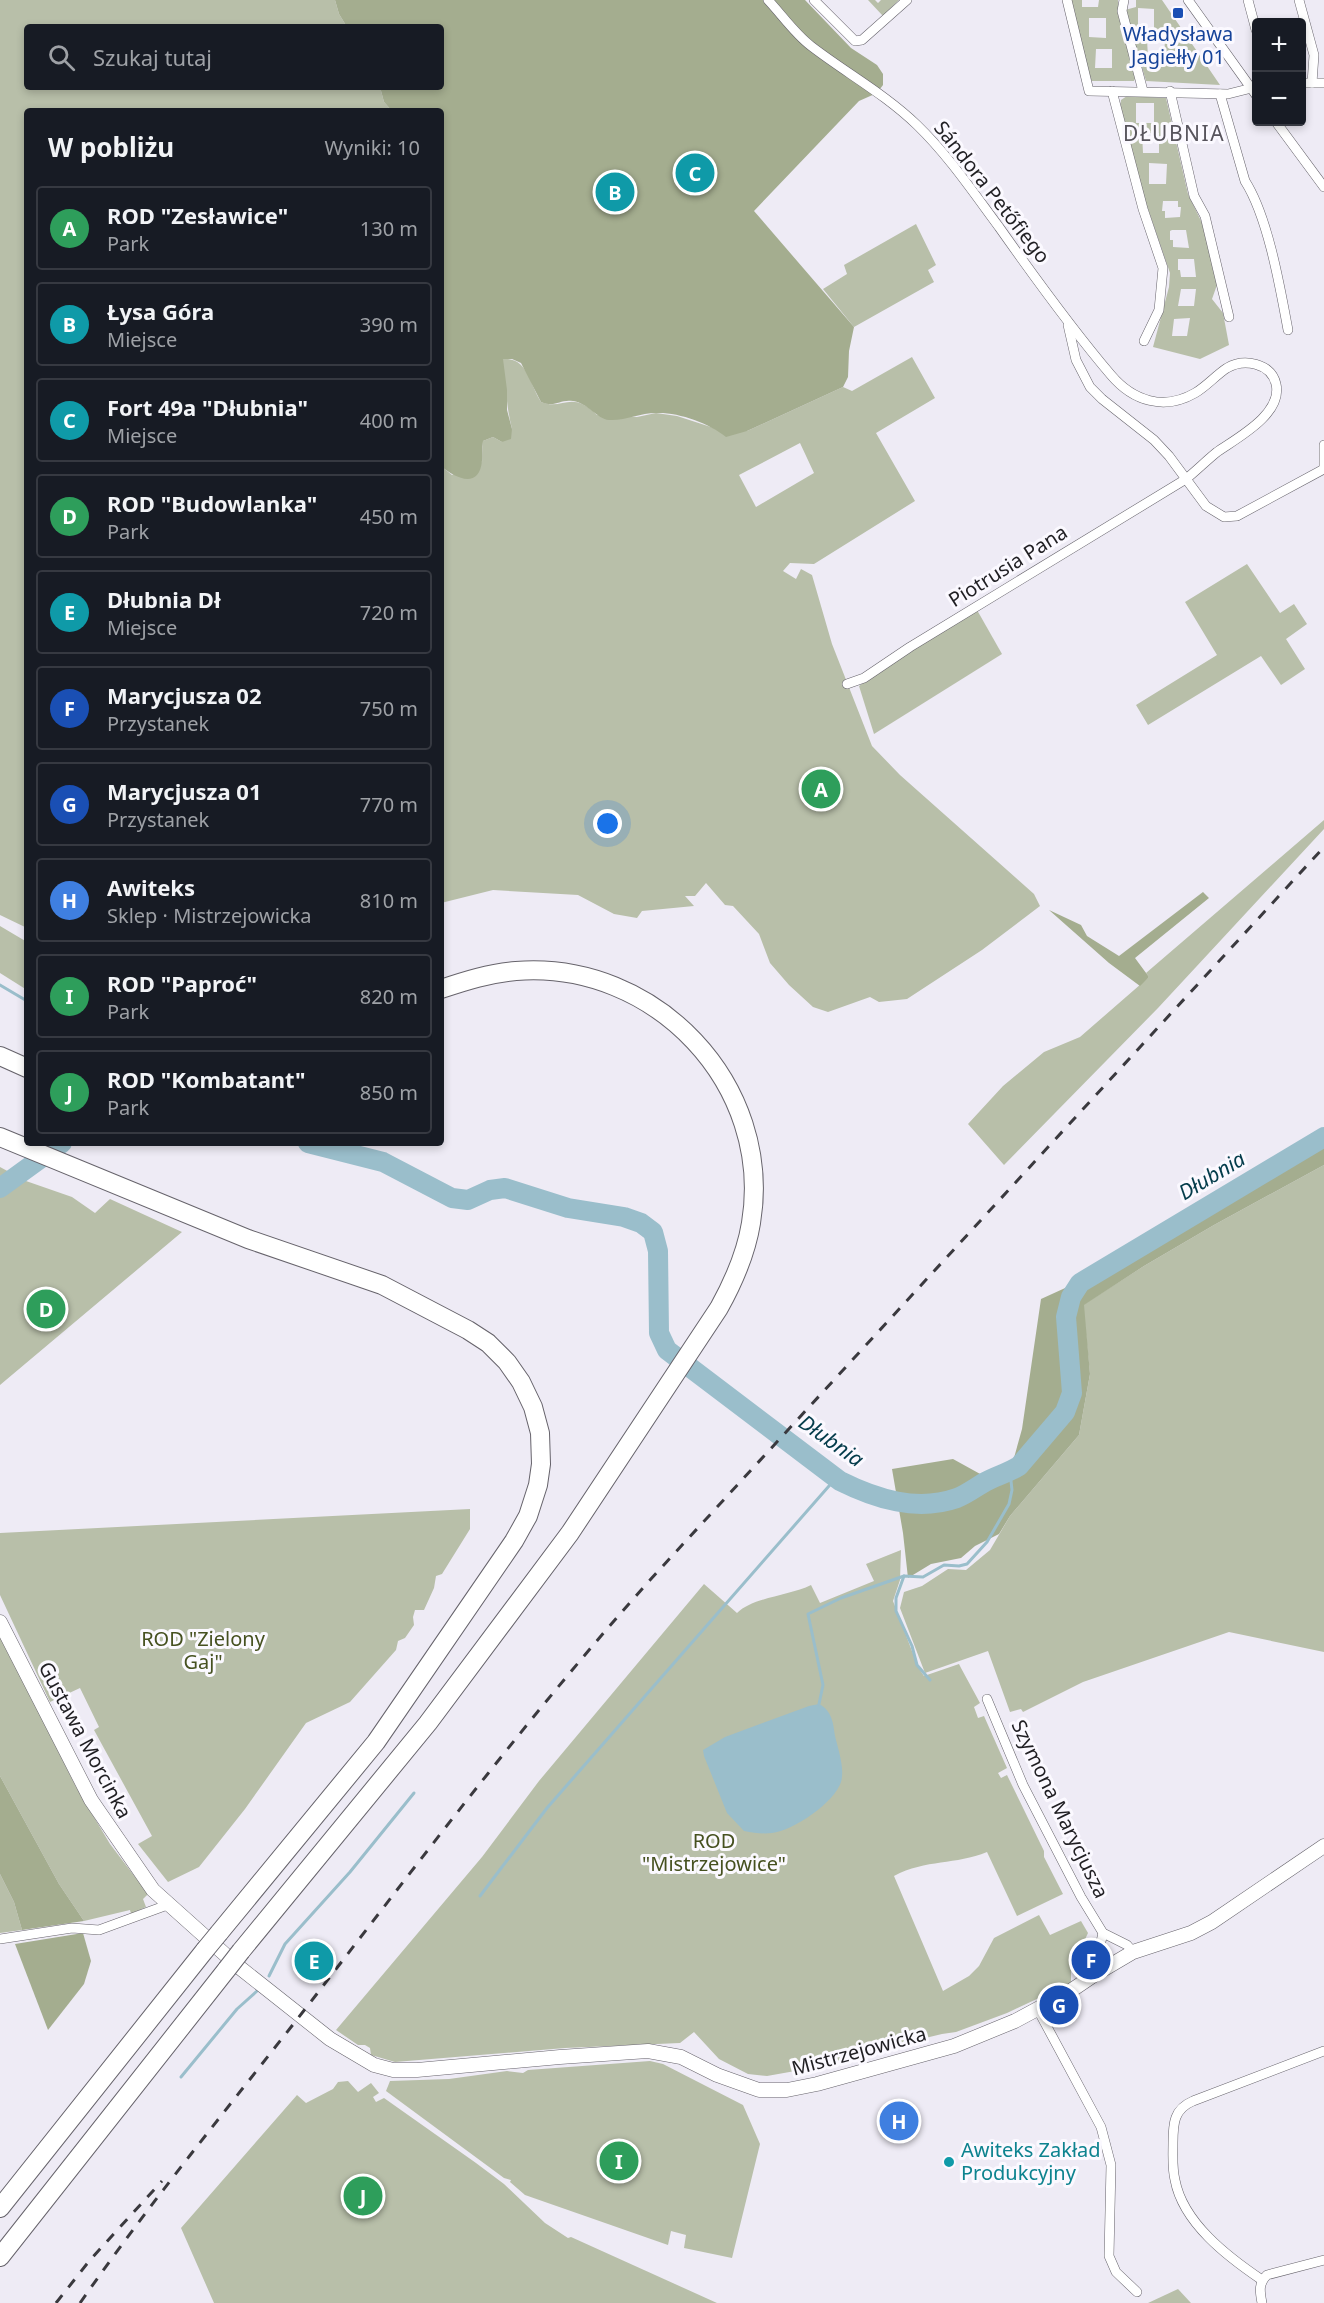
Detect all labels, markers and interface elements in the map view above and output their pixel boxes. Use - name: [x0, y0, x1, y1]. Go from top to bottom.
- marker: Władysława Jagiełły 01: [1171, 6, 1185, 20]
- map controls: [1252, 18, 1306, 126]
- button: +: [1252, 18, 1306, 72]
- place label: Władysława Jagiełły 01: [1123, 20, 1233, 70]
- search box: [24, 24, 444, 90]
- icon: search: [45, 41, 78, 74]
- text: Szukaj tutaj: [93, 42, 212, 72]
- button: −: [1252, 72, 1306, 126]
- street label: Sándora Petőfiego: [928, 115, 1056, 268]
- district label: DŁUBNIA: [1123, 119, 1225, 147]
- text: W pobliżu: [48, 129, 174, 165]
- text: Wyniki: 10: [324, 134, 420, 161]
- pin: C: [676, 150, 714, 195]
- pin: B: [596, 170, 634, 214]
- text: ROD "Zesławice": [107, 200, 288, 230]
- text: A: [63, 215, 76, 242]
- text: 130 m: [360, 215, 418, 242]
- text: Park: [107, 230, 149, 257]
- text: Łysa Góra: [107, 296, 214, 326]
- text: B: [63, 311, 76, 338]
- text: 390 m: [360, 311, 418, 338]
- text: Miejsce: [107, 326, 177, 353]
- text: Fort 49a "Dłubnia": [107, 392, 308, 422]
- text: C: [63, 407, 76, 434]
- text: 400 m: [360, 407, 418, 434]
- text: Miejsce: [107, 422, 177, 449]
- text: ROD "Budowlanka": [107, 488, 317, 518]
- text: D: [62, 503, 77, 530]
- text: 450 m: [360, 503, 418, 530]
- text: Park: [107, 518, 149, 545]
- street label: Piotrusia Pana: [943, 518, 1072, 613]
- text: Dłubnia Dł: [107, 584, 221, 614]
- text: E: [64, 599, 75, 626]
- text: 720 m: [360, 599, 418, 626]
- text: Miejsce: [107, 614, 177, 641]
- text: Marycjusza 02: [107, 680, 262, 710]
- text: F: [64, 695, 75, 722]
- text: 750 m: [360, 695, 418, 722]
- text: Przystanek: [107, 710, 209, 737]
- pin: A: [802, 766, 840, 812]
- text: Marycjusza 01: [107, 776, 262, 806]
- text: G: [62, 791, 77, 818]
- text: 770 m: [360, 791, 418, 818]
- text: Przystanek: [107, 806, 209, 833]
- your location: [593, 809, 622, 838]
- text: Awiteks: [107, 872, 195, 902]
- text: H: [62, 887, 77, 914]
- text: 810 m: [360, 887, 418, 914]
- text: Sklep · Mistrzejowicka: [107, 902, 311, 929]
- text: ROD "Paproć": [107, 968, 257, 998]
- text: I: [66, 983, 73, 1010]
- text: 820 m: [360, 983, 418, 1010]
- text: Park: [107, 998, 149, 1025]
- text: ROD "Kombatant": [107, 1064, 306, 1094]
- text: J: [66, 1079, 73, 1106]
- text: 850 m: [360, 1079, 418, 1106]
- text: Park: [107, 1094, 149, 1121]
- water label: Dłubnia: [1173, 1144, 1250, 1206]
- pin: D: [26, 1286, 66, 1332]
- water label: Dłubnia: [794, 1408, 870, 1473]
- park label: ROD "Zielony Gaj": [141, 1625, 266, 1675]
- street label: Gustawa Morcinka: [33, 1657, 138, 1823]
- street label: Szymona Marycjusza: [1006, 1715, 1115, 1902]
- park label: ROD "Mistrzejowice": [642, 1827, 786, 1877]
- pin: E: [294, 1938, 334, 1984]
- pin: F: [1072, 1938, 1110, 1982]
- pin: G: [1040, 1982, 1078, 2028]
- street label: Mistrzejowicka: [789, 2020, 929, 2081]
- pin: H: [880, 2098, 918, 2144]
- place label: Awiteks Zakład Produkcyjny: [961, 2136, 1101, 2186]
- pin: I: [600, 2138, 638, 2184]
- marker: Awiteks Zakład Produkcyjny: [942, 2155, 956, 2169]
- pin: J: [344, 2174, 382, 2218]

